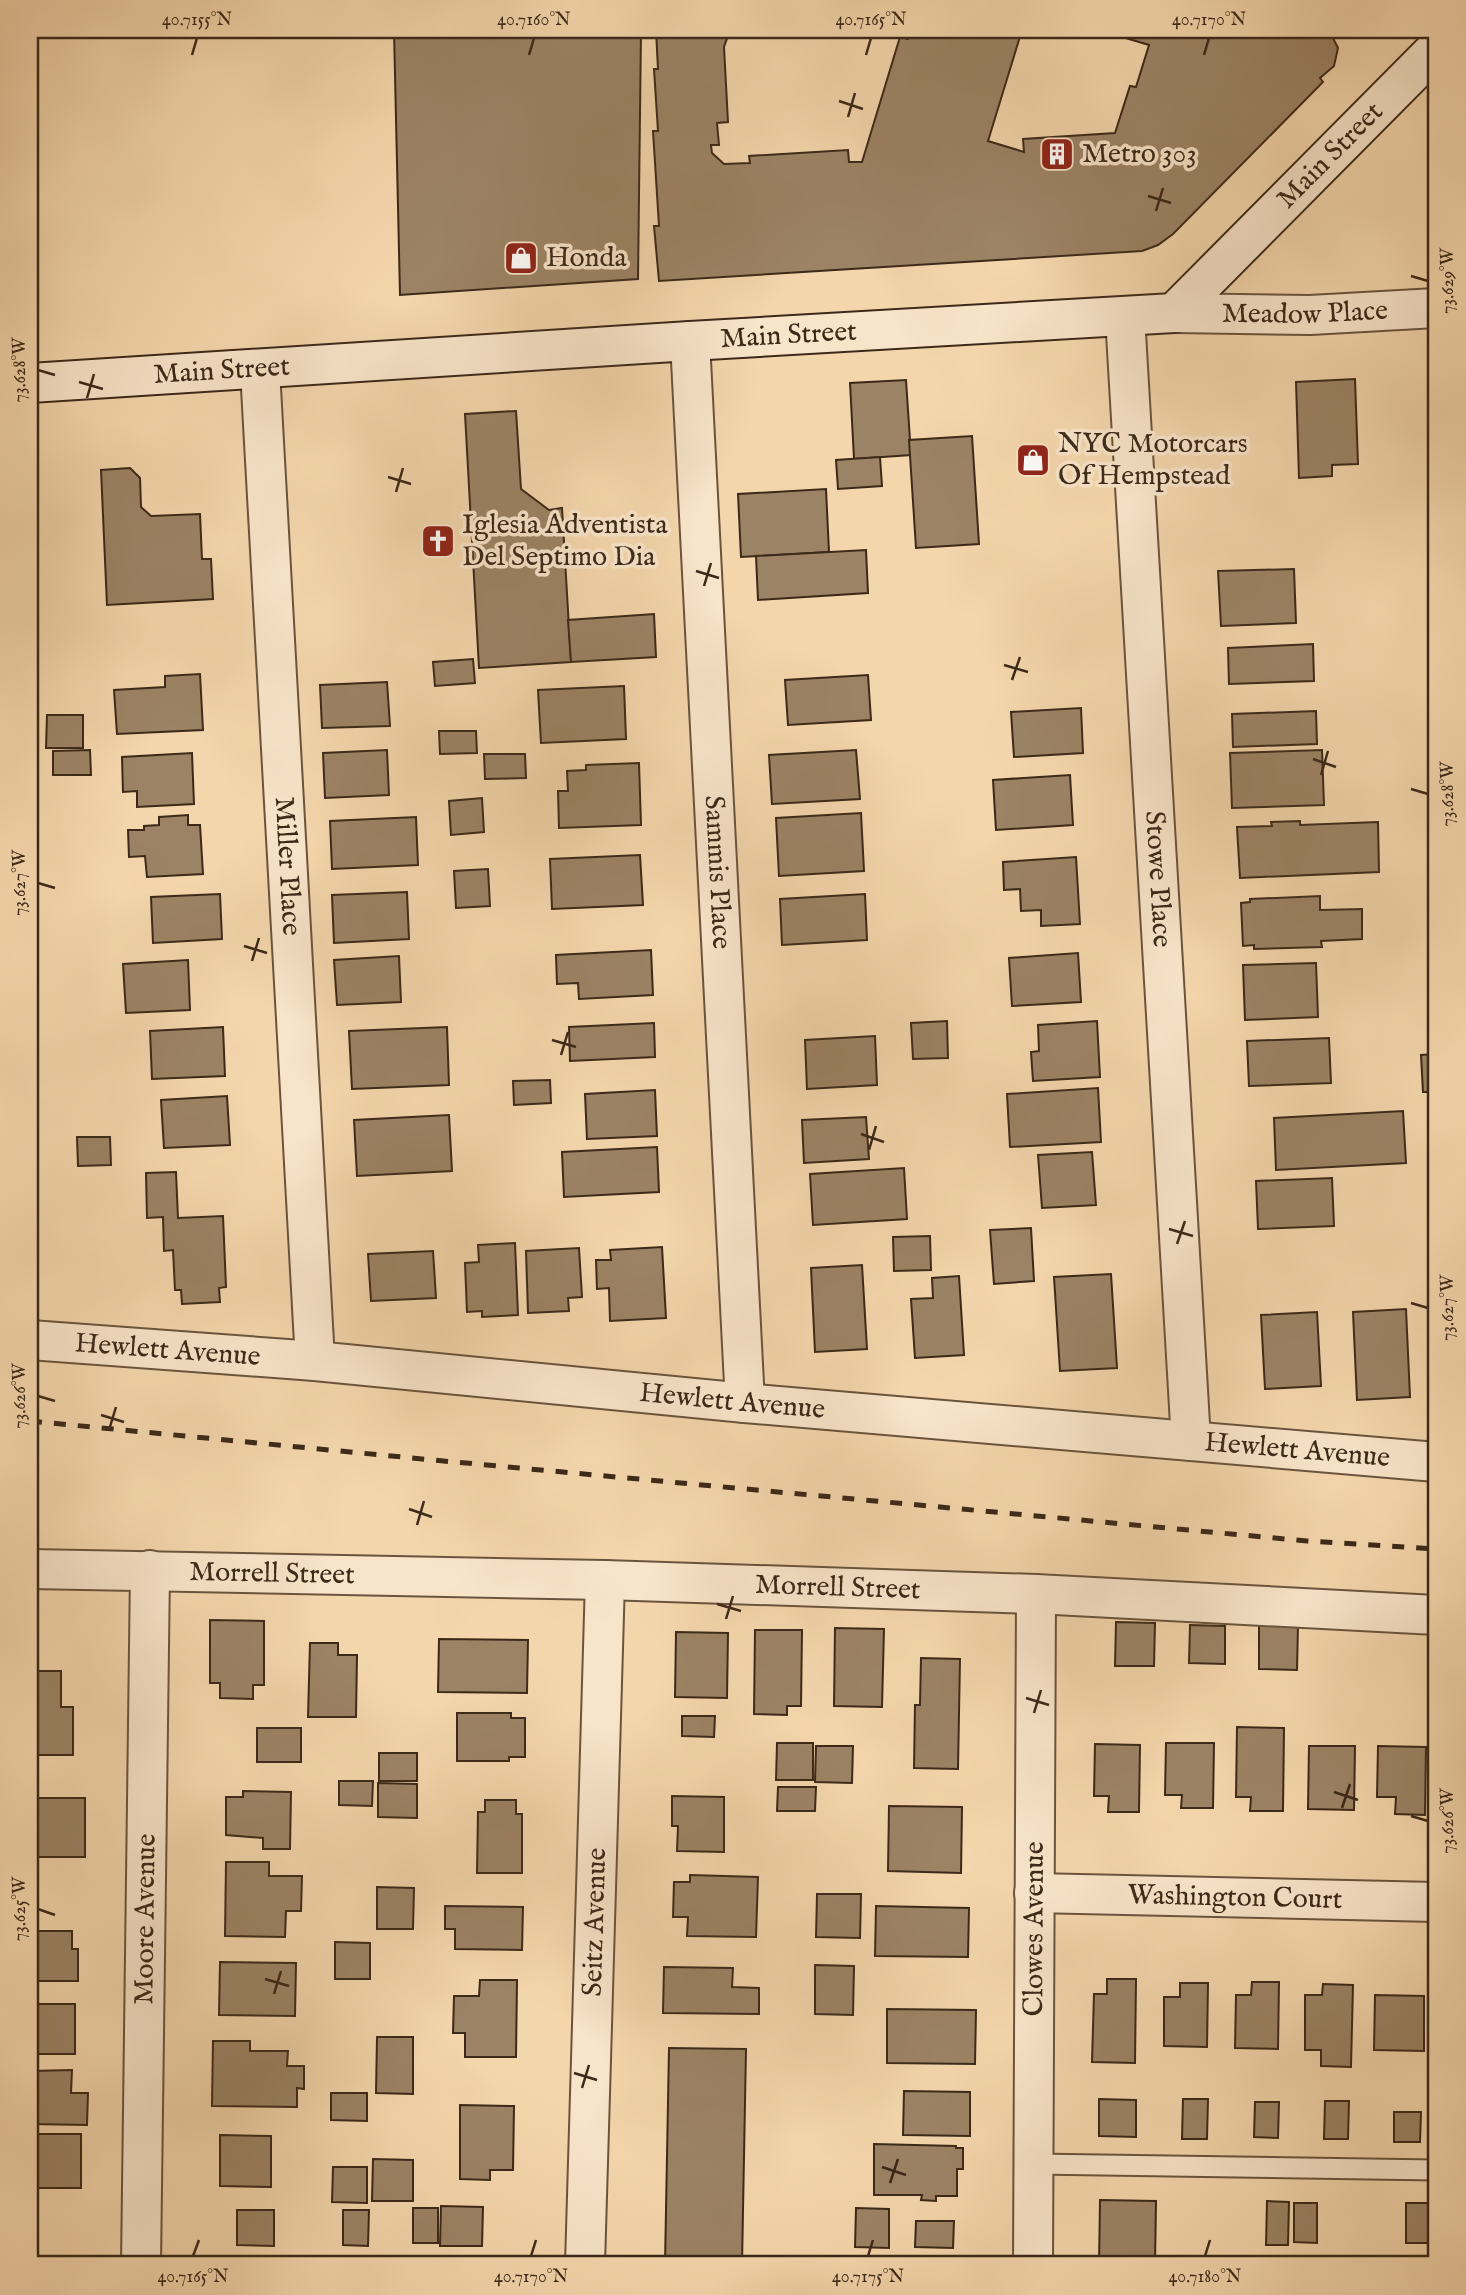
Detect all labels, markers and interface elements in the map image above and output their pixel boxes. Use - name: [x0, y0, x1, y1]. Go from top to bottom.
- text: 40.7155°N: [162, 9, 232, 32]
- text: 40.7160°N: [497, 9, 571, 32]
- text: 40.7165°N: [835, 9, 907, 32]
- text: 40.7170°N: [1172, 9, 1247, 32]
- street label: Main Street: [1270, 94, 1391, 216]
- building icon: Metro 303: [1038, 135, 1076, 173]
- place label: Metro 303: [1082, 137, 1197, 172]
- shop icon: Honda: [502, 239, 540, 277]
- place label: Honda: [546, 241, 627, 276]
- text: 73.629°W: [1437, 247, 1460, 314]
- street label: Meadow Place: [1222, 293, 1389, 333]
- street label: Main Street: [719, 314, 858, 357]
- text: 73.628°W: [9, 337, 32, 402]
- street label: Main Street: [152, 349, 291, 393]
- place label: NYC Motorcars Of Hempstead: [1058, 427, 1248, 494]
- shop icon: NYC Motorcars Of Hempstead: [1014, 441, 1052, 479]
- place label: Iglesia Adventista Del Septimo Dia: [462, 508, 668, 575]
- church icon: Iglesia Adventista Del Septimo Dia: [419, 522, 457, 560]
- text: 73.628°W: [1437, 761, 1460, 826]
- street label: Sammis Place: [696, 794, 739, 950]
- street label: Miller Place: [266, 796, 309, 937]
- street label: Stowe Place: [1137, 810, 1180, 949]
- text: 73.627°W: [9, 849, 32, 916]
- text: 73.627°W: [1437, 1274, 1460, 1341]
- street label: Hewlett Avenue: [73, 1326, 262, 1374]
- text: 73.626°W: [9, 1362, 32, 1429]
- street label: Hewlett Avenue: [638, 1375, 827, 1427]
- street label: Hewlett Avenue: [1203, 1425, 1392, 1476]
- street label: Morrell Street: [189, 1555, 355, 1593]
- street label: Morrell Street: [754, 1567, 921, 1608]
- text: 73.626°W: [1437, 1787, 1460, 1854]
- street label: Moore Avenue: [127, 1833, 164, 2005]
- street label: Clowes Avenue: [1017, 1841, 1052, 2017]
- street label: Seitz Avenue: [575, 1847, 615, 1997]
- text: 73.625°W: [9, 1876, 32, 1941]
- street label: Washington Court: [1127, 1878, 1343, 1917]
- text: 40.7165°N: [157, 2266, 229, 2289]
- text: 40.7170°N: [494, 2266, 569, 2289]
- text: 40.7175°N: [832, 2266, 904, 2289]
- text: 40.7180°N: [1169, 2266, 1242, 2289]

